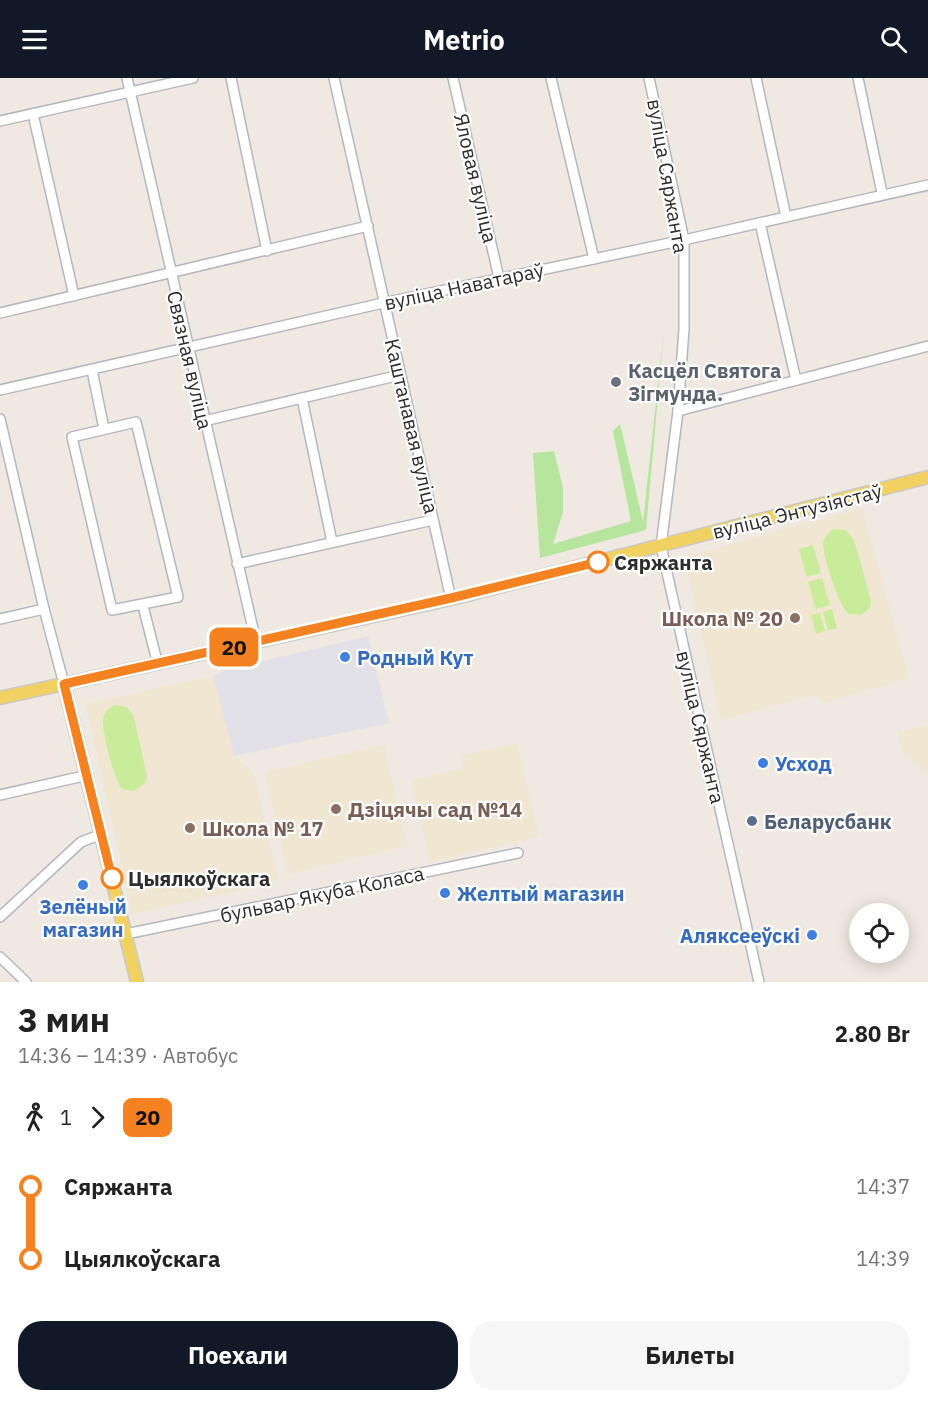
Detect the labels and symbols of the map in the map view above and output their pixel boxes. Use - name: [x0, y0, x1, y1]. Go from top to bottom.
- street label: вуліца Сяржанта: [641, 97, 695, 256]
- street label: Яловая вуліца: [448, 111, 504, 246]
- street label: вуліца Наватараў: [382, 256, 546, 316]
- street label: Связная вуліца: [161, 288, 219, 432]
- street label: Каштанавая вуліца: [379, 336, 445, 516]
- place label: Касцёл Святога Зігмунда.: [628, 357, 781, 407]
- marker: Касцёл Святога Зігмунда.: [609, 375, 623, 389]
- street label: вуліца Энтузіястаў: [709, 477, 885, 545]
- place label: Сяржанта: [614, 549, 713, 576]
- marker: Сяржанта: [587, 551, 609, 573]
- place label: Школа № 20: [661, 605, 783, 632]
- marker: Школа № 20: [788, 611, 802, 625]
- line badge: 20: [207, 628, 261, 666]
- place label: Родный Кут: [357, 644, 473, 671]
- street label: вуліца Сяржанта: [670, 648, 732, 807]
- marker: Родный Кут: [338, 650, 352, 664]
- place label: Усход: [775, 750, 832, 777]
- marker: Усход: [756, 756, 770, 770]
- place label: Дзіцячы сад №14: [348, 796, 522, 823]
- marker: Дзіцячы сад №14: [329, 802, 343, 816]
- place label: Беларусбанк: [764, 808, 892, 835]
- marker: Беларусбанк: [745, 814, 759, 828]
- place label: Школа № 17: [202, 815, 324, 842]
- marker: Школа № 17: [183, 821, 197, 835]
- street label: бульвар Якуба Коласа: [218, 859, 427, 929]
- place label: Цыялкоўскага: [128, 865, 270, 892]
- marker: Цыялкоўскага: [101, 867, 123, 889]
- marker: Зелёный магазин: [76, 878, 90, 892]
- place label: Желтый магазин: [457, 880, 625, 907]
- marker: Желтый магазин: [438, 886, 452, 900]
- place label: Зелёный магазин: [39, 893, 127, 943]
- place label: Аляксееўскі: [680, 922, 800, 949]
- marker: Аляксееўскі: [805, 928, 819, 942]

